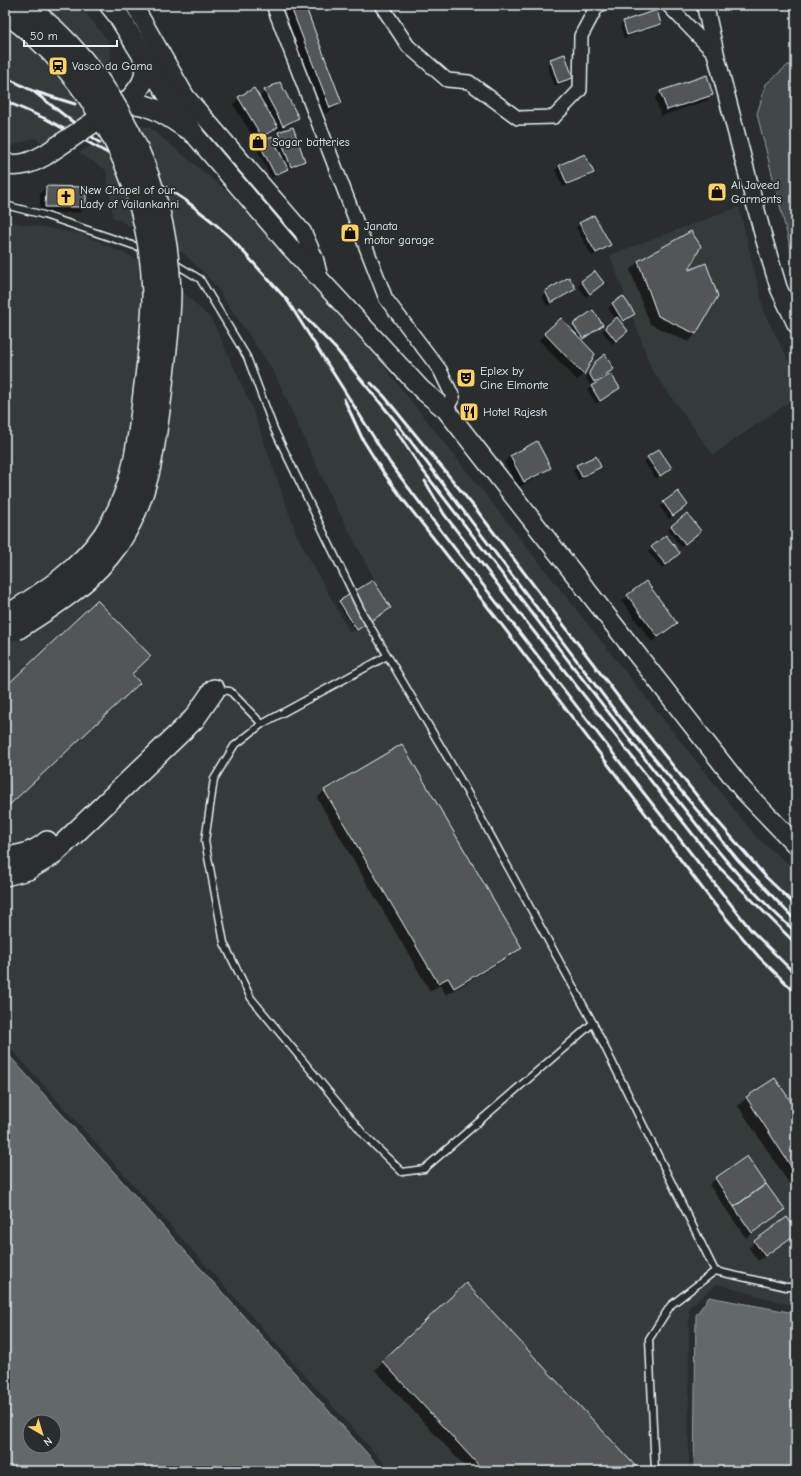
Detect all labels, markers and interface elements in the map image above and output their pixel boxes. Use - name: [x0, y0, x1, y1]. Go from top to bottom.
- scale bar: [24, 22, 117, 48]
- text: 50 m: [30, 29, 58, 43]
- station icon: Vasco da Gama: [47, 55, 69, 77]
- place label: Vasco da Gama: [72, 59, 153, 73]
- shop icon: Sagar batteries: [247, 131, 269, 153]
- place label: Sagar batteries: [272, 135, 350, 149]
- place label: Al Javeed Garments: [731, 178, 782, 206]
- shop icon: Al Javeed Garments: [706, 181, 728, 203]
- place label: New Chapel of our Lady of Vailankanni: [80, 183, 179, 211]
- church icon: New Chapel of our Lady of Vailankanni: [55, 186, 77, 208]
- place label: Janata motor garage: [364, 219, 434, 247]
- shop icon: Janata motor garage: [339, 222, 361, 244]
- place label: Eplex by Cine Elmonte: [480, 364, 549, 392]
- theatre icon: Eplex by Cine Elmonte: [455, 367, 477, 389]
- restaurant icon: Hotel Rajesh: [458, 401, 480, 423]
- place label: Hotel Rajesh: [483, 405, 547, 419]
- north arrow: [22, 1414, 62, 1454]
- text: N: [41, 1434, 55, 1449]

